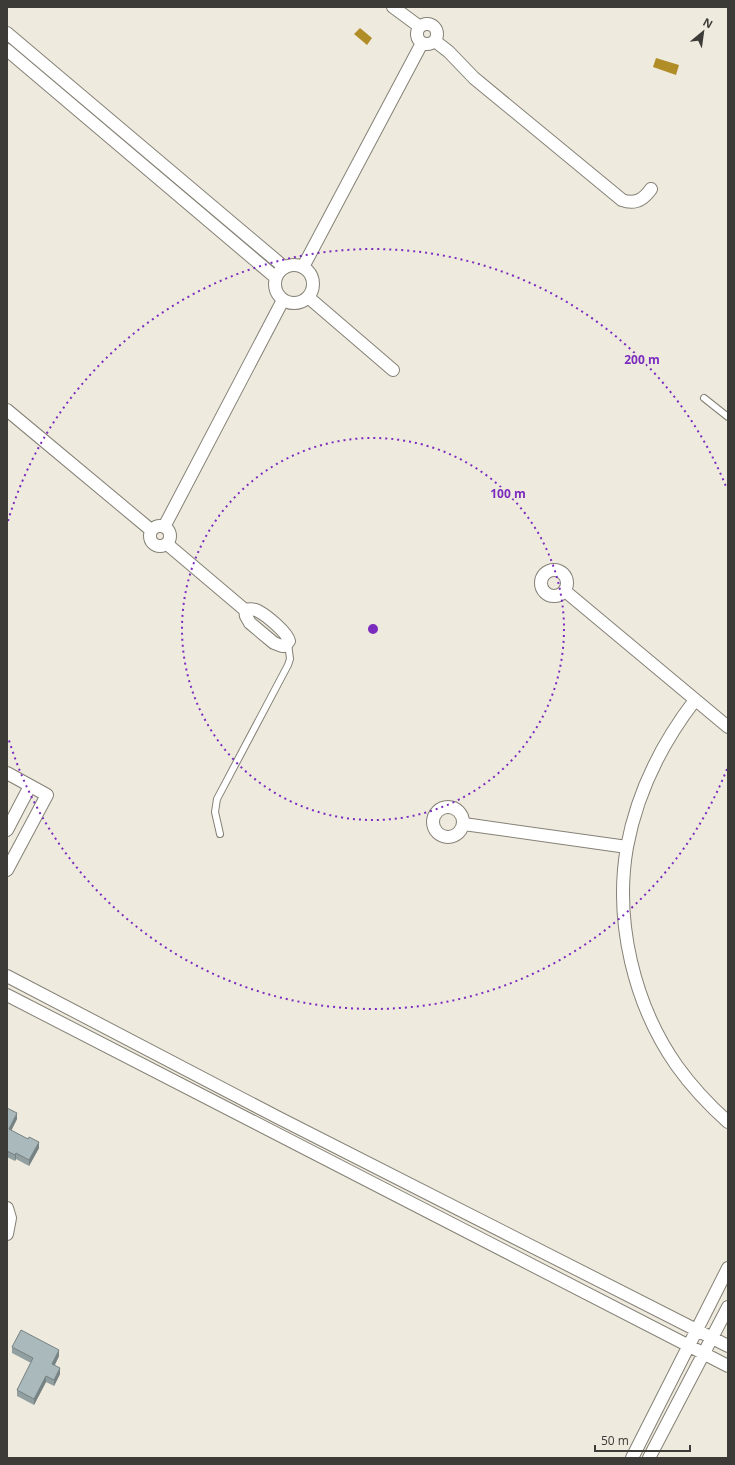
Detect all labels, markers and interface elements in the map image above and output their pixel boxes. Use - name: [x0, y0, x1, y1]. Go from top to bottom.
- north arrow: [683, 12, 723, 52]
- text: N: [701, 14, 716, 32]
- text: 200 m: [624, 351, 660, 368]
- text: 100 m: [490, 485, 526, 502]
- centre of rings: [366, 622, 380, 636]
- scale bar: [595, 1427, 690, 1453]
- text: 50 m: [601, 1432, 629, 1449]

